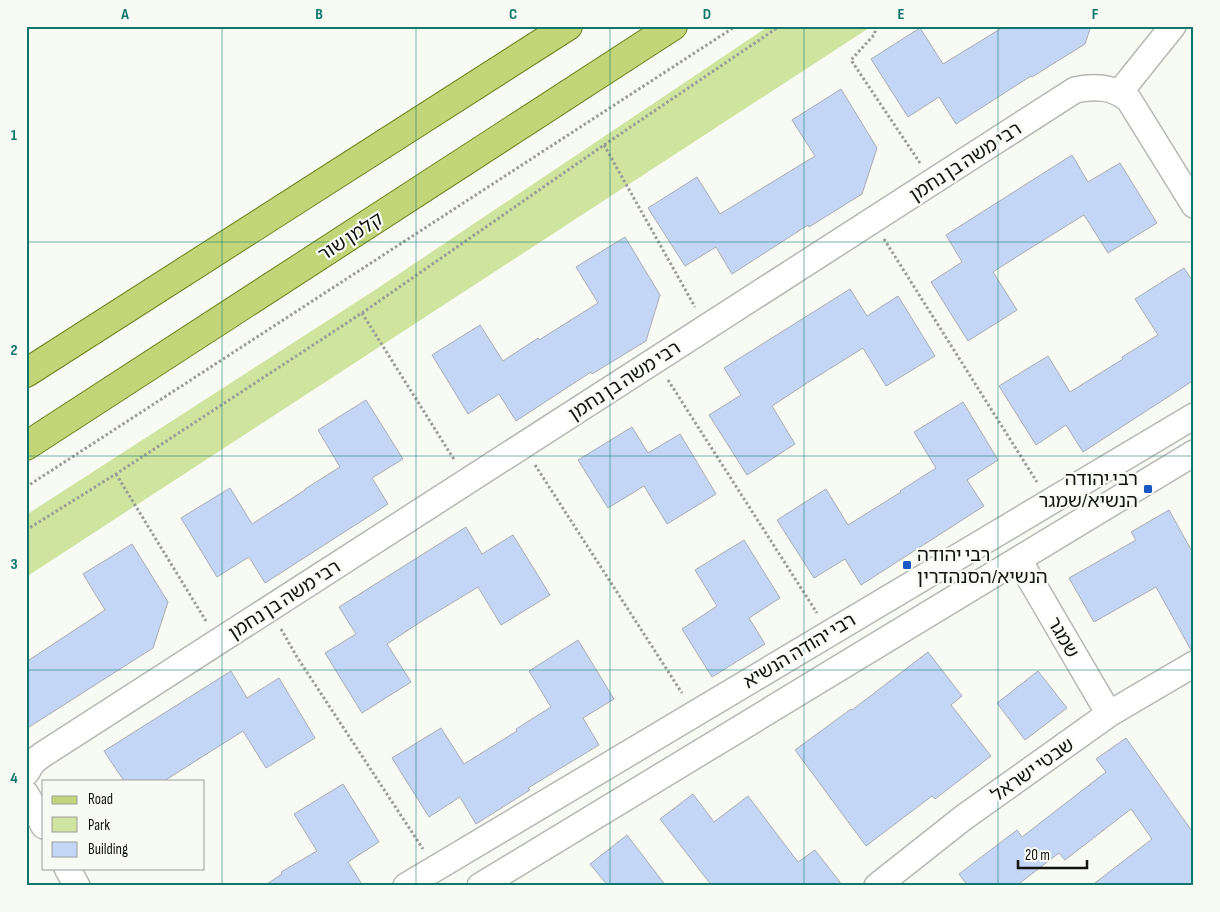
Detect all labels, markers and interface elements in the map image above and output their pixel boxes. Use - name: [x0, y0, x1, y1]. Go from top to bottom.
- text: A: [120, 5, 129, 24]
- text: B: [315, 5, 323, 24]
- text: C: [509, 5, 517, 24]
- text: D: [703, 5, 711, 24]
- text: E: [898, 5, 905, 24]
- text: F: [1092, 5, 1099, 24]
- street label: רבי משה בן נחמן: [906, 118, 1026, 207]
- text: 1: [11, 126, 18, 145]
- street label: קלמן שור: [314, 208, 388, 267]
- street label: רבי משה בן נחמן: [565, 337, 685, 426]
- text: 2: [10, 341, 18, 360]
- place label: רבי יהודה הנשיא/שמגר: [1038, 468, 1138, 513]
- marker: רבי יהודה הנשיא/שמגר: [1142, 483, 1154, 495]
- place label: רבי יהודה הנשיא/הסנהדרין: [917, 544, 1048, 589]
- text: 3: [10, 555, 18, 574]
- street label: רבי משה בן נחמן: [225, 556, 345, 645]
- marker: רבי יהודה הנשיא/הסנהדרין: [901, 559, 913, 571]
- street label: רבי יהודה הנשיא: [739, 609, 860, 694]
- street label: שמגר: [1042, 613, 1084, 662]
- street label: שבטי ישראל: [987, 733, 1079, 807]
- text: 4: [10, 769, 18, 788]
- legend: [42, 780, 205, 870]
- text: Road: [88, 790, 113, 809]
- text: Park: [88, 816, 110, 835]
- scale bar: [1018, 837, 1086, 869]
- text: Building: [88, 840, 128, 859]
- text: 20 m: [1025, 846, 1050, 865]

